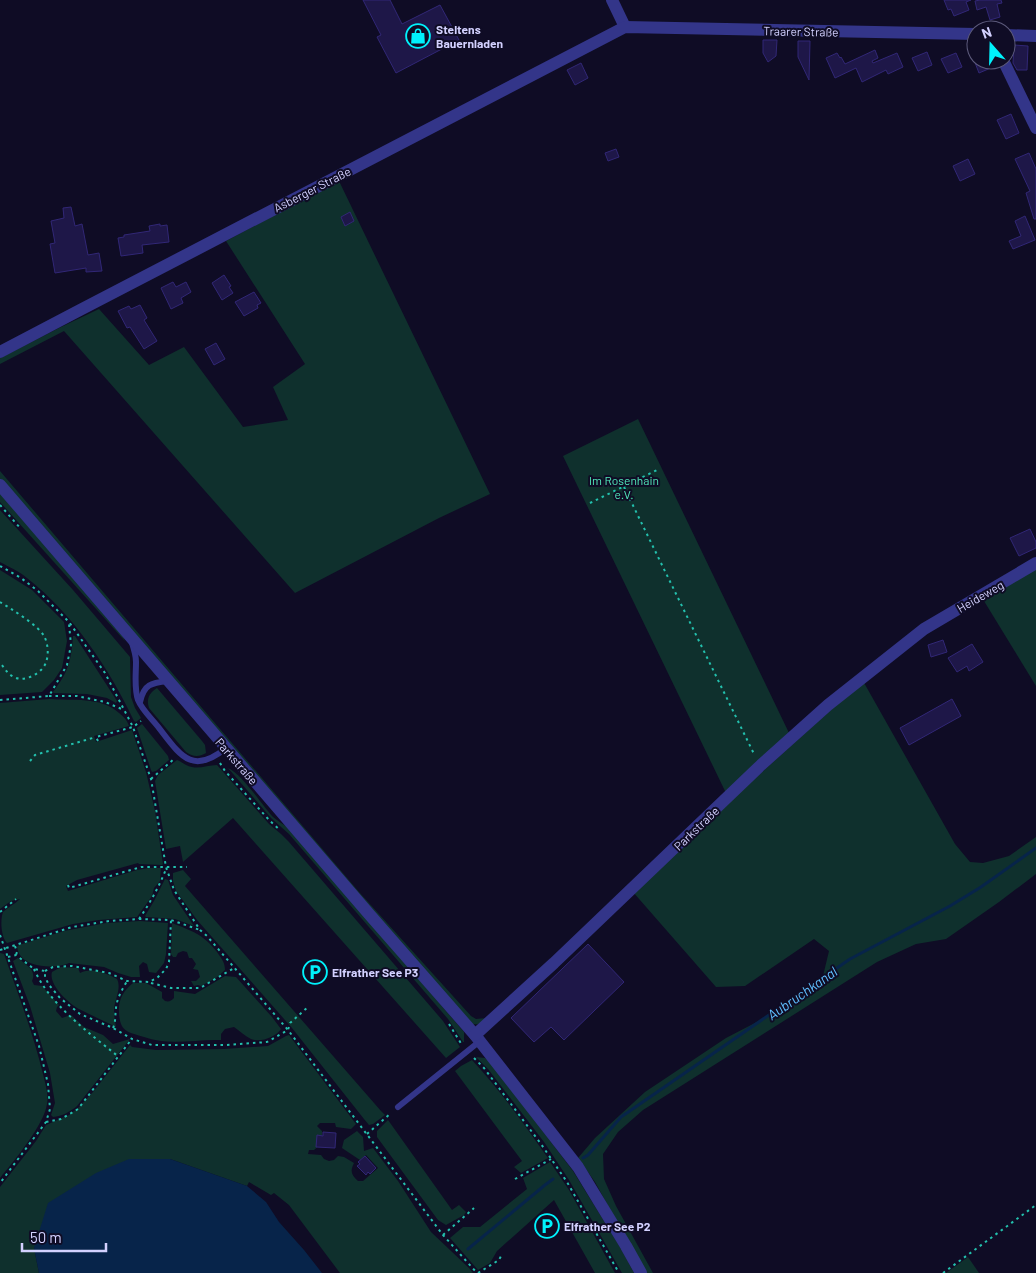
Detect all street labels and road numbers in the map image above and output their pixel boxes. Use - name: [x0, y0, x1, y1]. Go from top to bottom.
- street label: Traarer Straße: [763, 23, 839, 39]
- street label: Asberger Straße: [271, 164, 353, 214]
- street label: Heideweg: [954, 577, 1006, 615]
- street label: Parkstraße: [213, 735, 261, 787]
- street label: Parkstraße: [671, 803, 721, 853]

